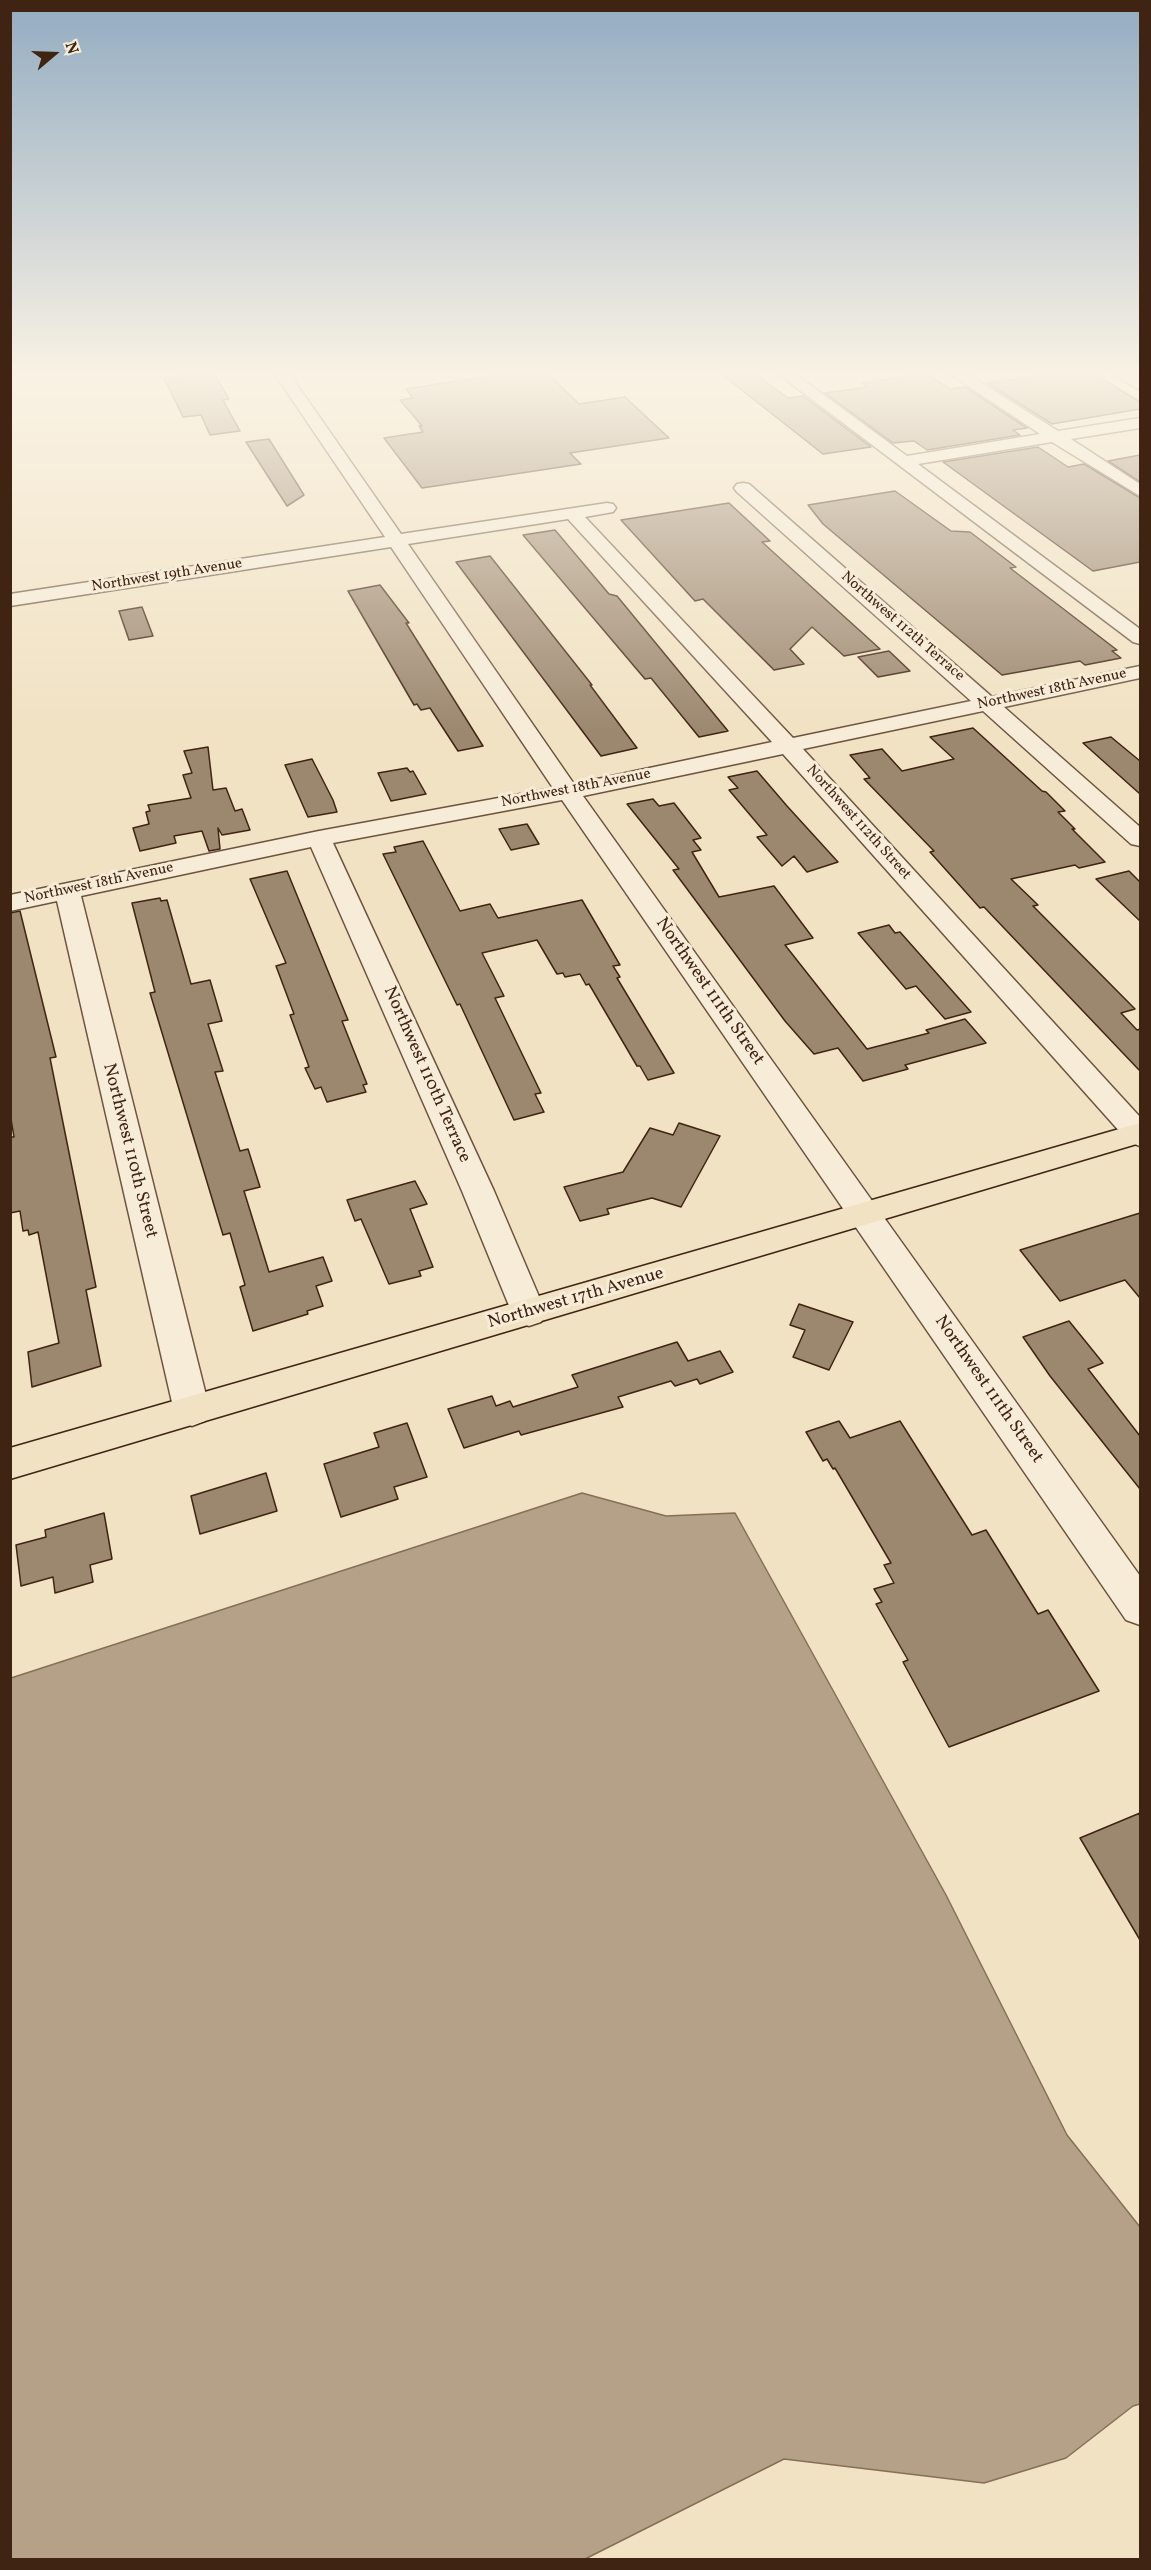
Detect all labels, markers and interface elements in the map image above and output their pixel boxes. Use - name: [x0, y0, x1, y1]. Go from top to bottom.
- north arrow: [24, 24, 84, 84]
- text: N: [59, 39, 83, 57]
- street label: Northwest 19th Avenue: [90, 555, 244, 597]
- street label: Northwest 112th Terrace: [837, 568, 967, 686]
- street label: Northwest 18th Avenue: [976, 665, 1128, 715]
- street label: Northwest 112th Street: [802, 762, 914, 884]
- street label: Northwest 18th Avenue: [500, 766, 652, 812]
- street label: Northwest 18th Avenue: [23, 859, 175, 909]
- street label: Northwest 111th Street: [650, 914, 768, 1070]
- street label: Northwest 110th Terrace: [377, 984, 475, 1166]
- street label: Northwest 110th Street: [97, 1061, 161, 1241]
- street label: Northwest 17th Avenue: [486, 1264, 666, 1334]
- street label: Northwest 111th Street: [929, 1312, 1047, 1468]

